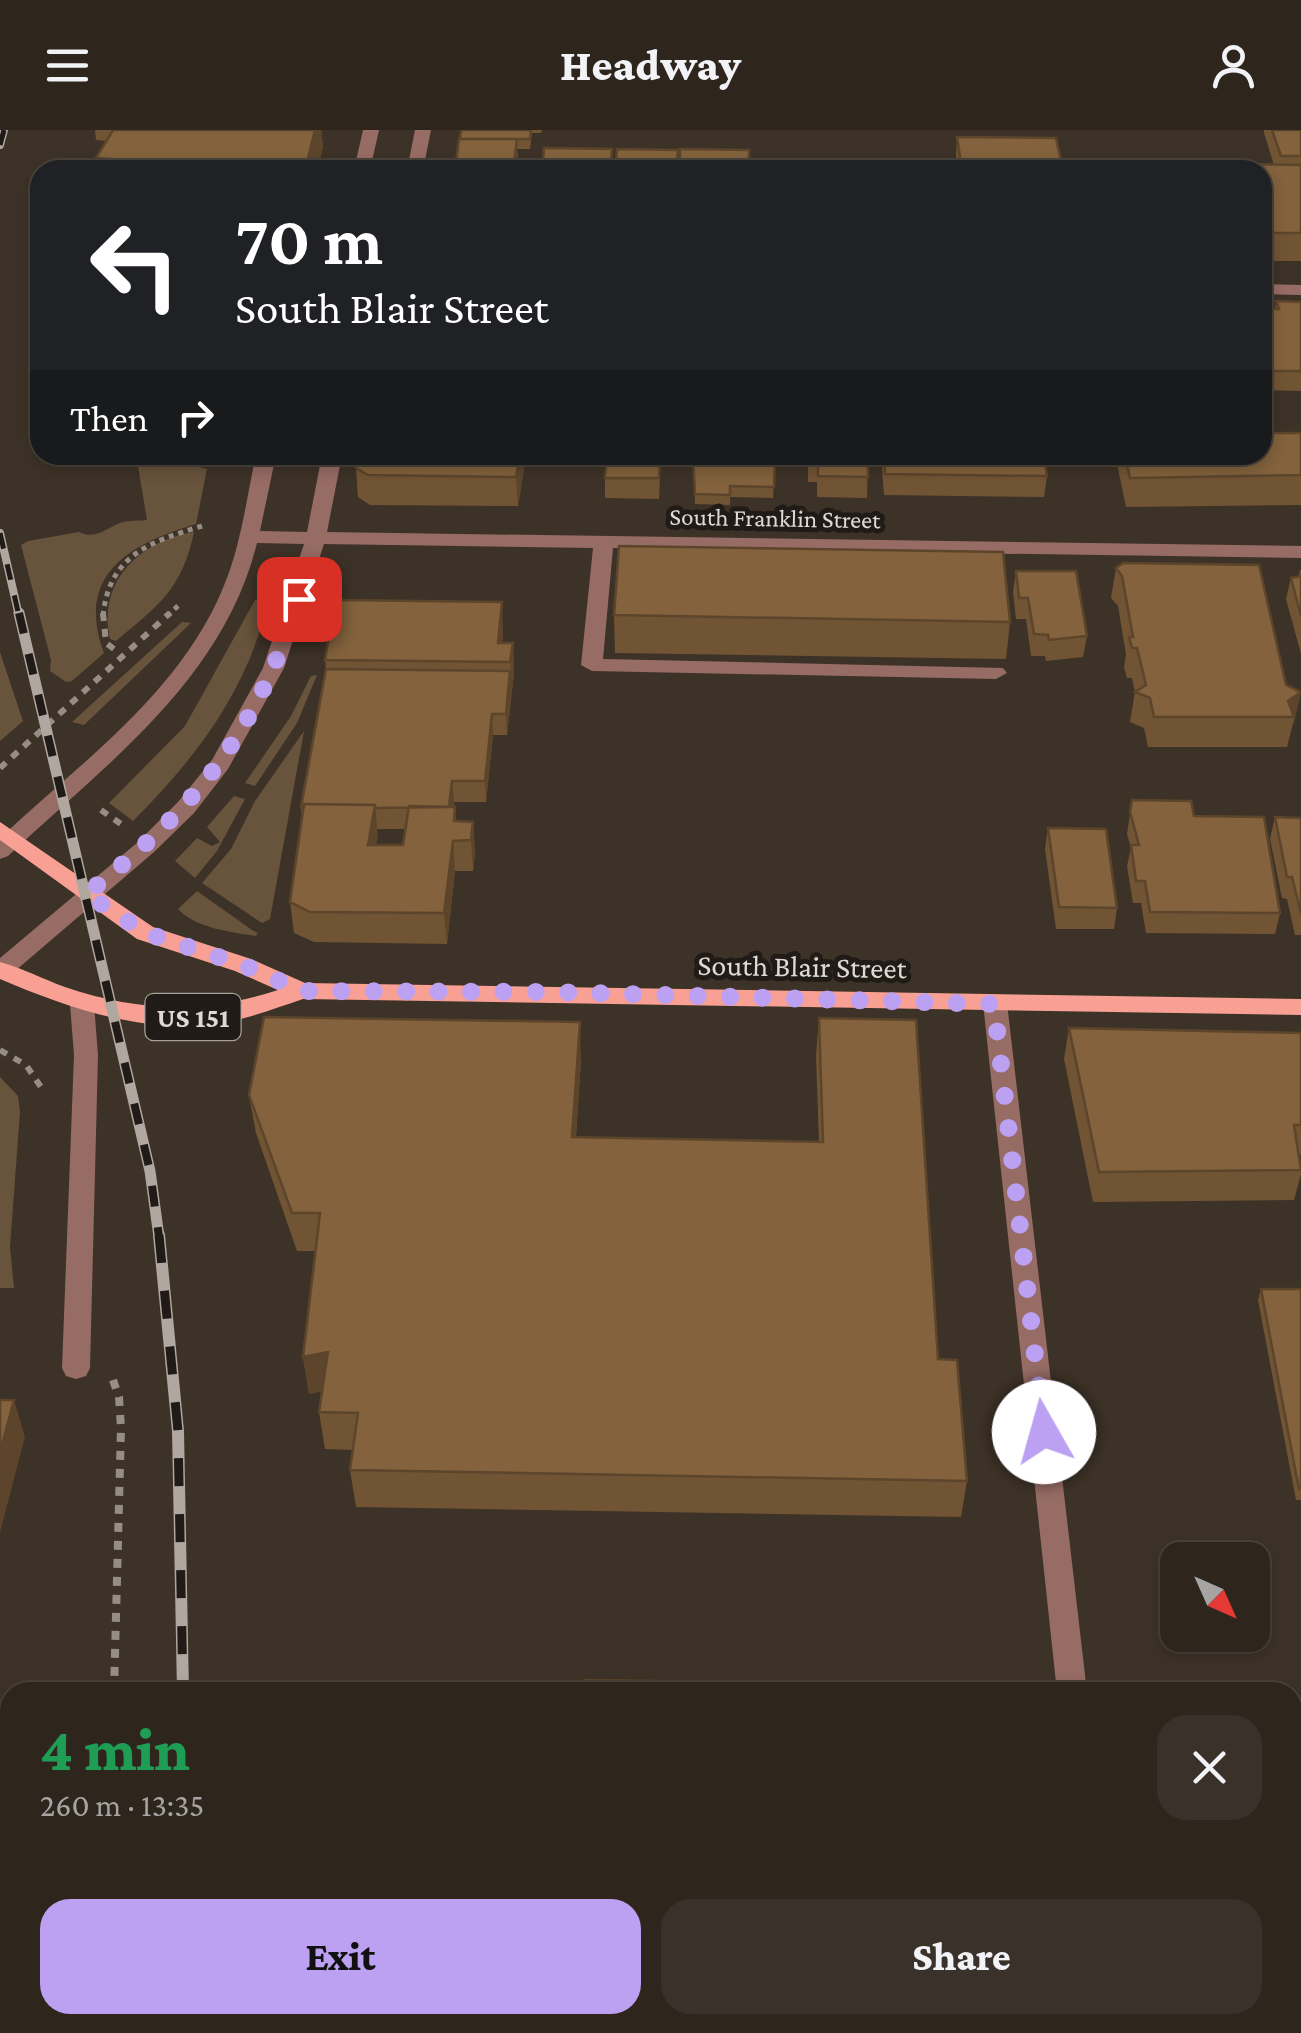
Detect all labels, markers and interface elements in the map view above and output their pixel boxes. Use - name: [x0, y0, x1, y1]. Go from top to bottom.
- icon: menu: [40, 38, 95, 93]
- icon: person: [1206, 38, 1261, 93]
- text: Headway: [560, 40, 741, 90]
- icon: left: [70, 200, 200, 330]
- text: 70 m: [235, 201, 383, 279]
- text: South Blair Street: [235, 283, 549, 333]
- icon: right: [168, 390, 223, 445]
- text: Then: [70, 397, 148, 439]
- street label: South Franklin Street: [669, 503, 881, 533]
- pin: [257, 557, 342, 642]
- icon: arrive: [272, 572, 327, 627]
- street label: South Blair Street: [697, 948, 908, 984]
- road number: US 151: [146, 994, 240, 1040]
- position arrow: [992, 1380, 1096, 1484]
- north arrow: [1160, 1542, 1270, 1652]
- map controls: [1160, 1542, 1270, 1652]
- button: close: [1157, 1715, 1262, 1820]
- text: 4 min: [40, 1716, 190, 1783]
- text: 260 m · 13:35: [40, 1787, 204, 1823]
- button: Exit: [40, 1899, 641, 2014]
- button: Share: [661, 1899, 1262, 2014]

